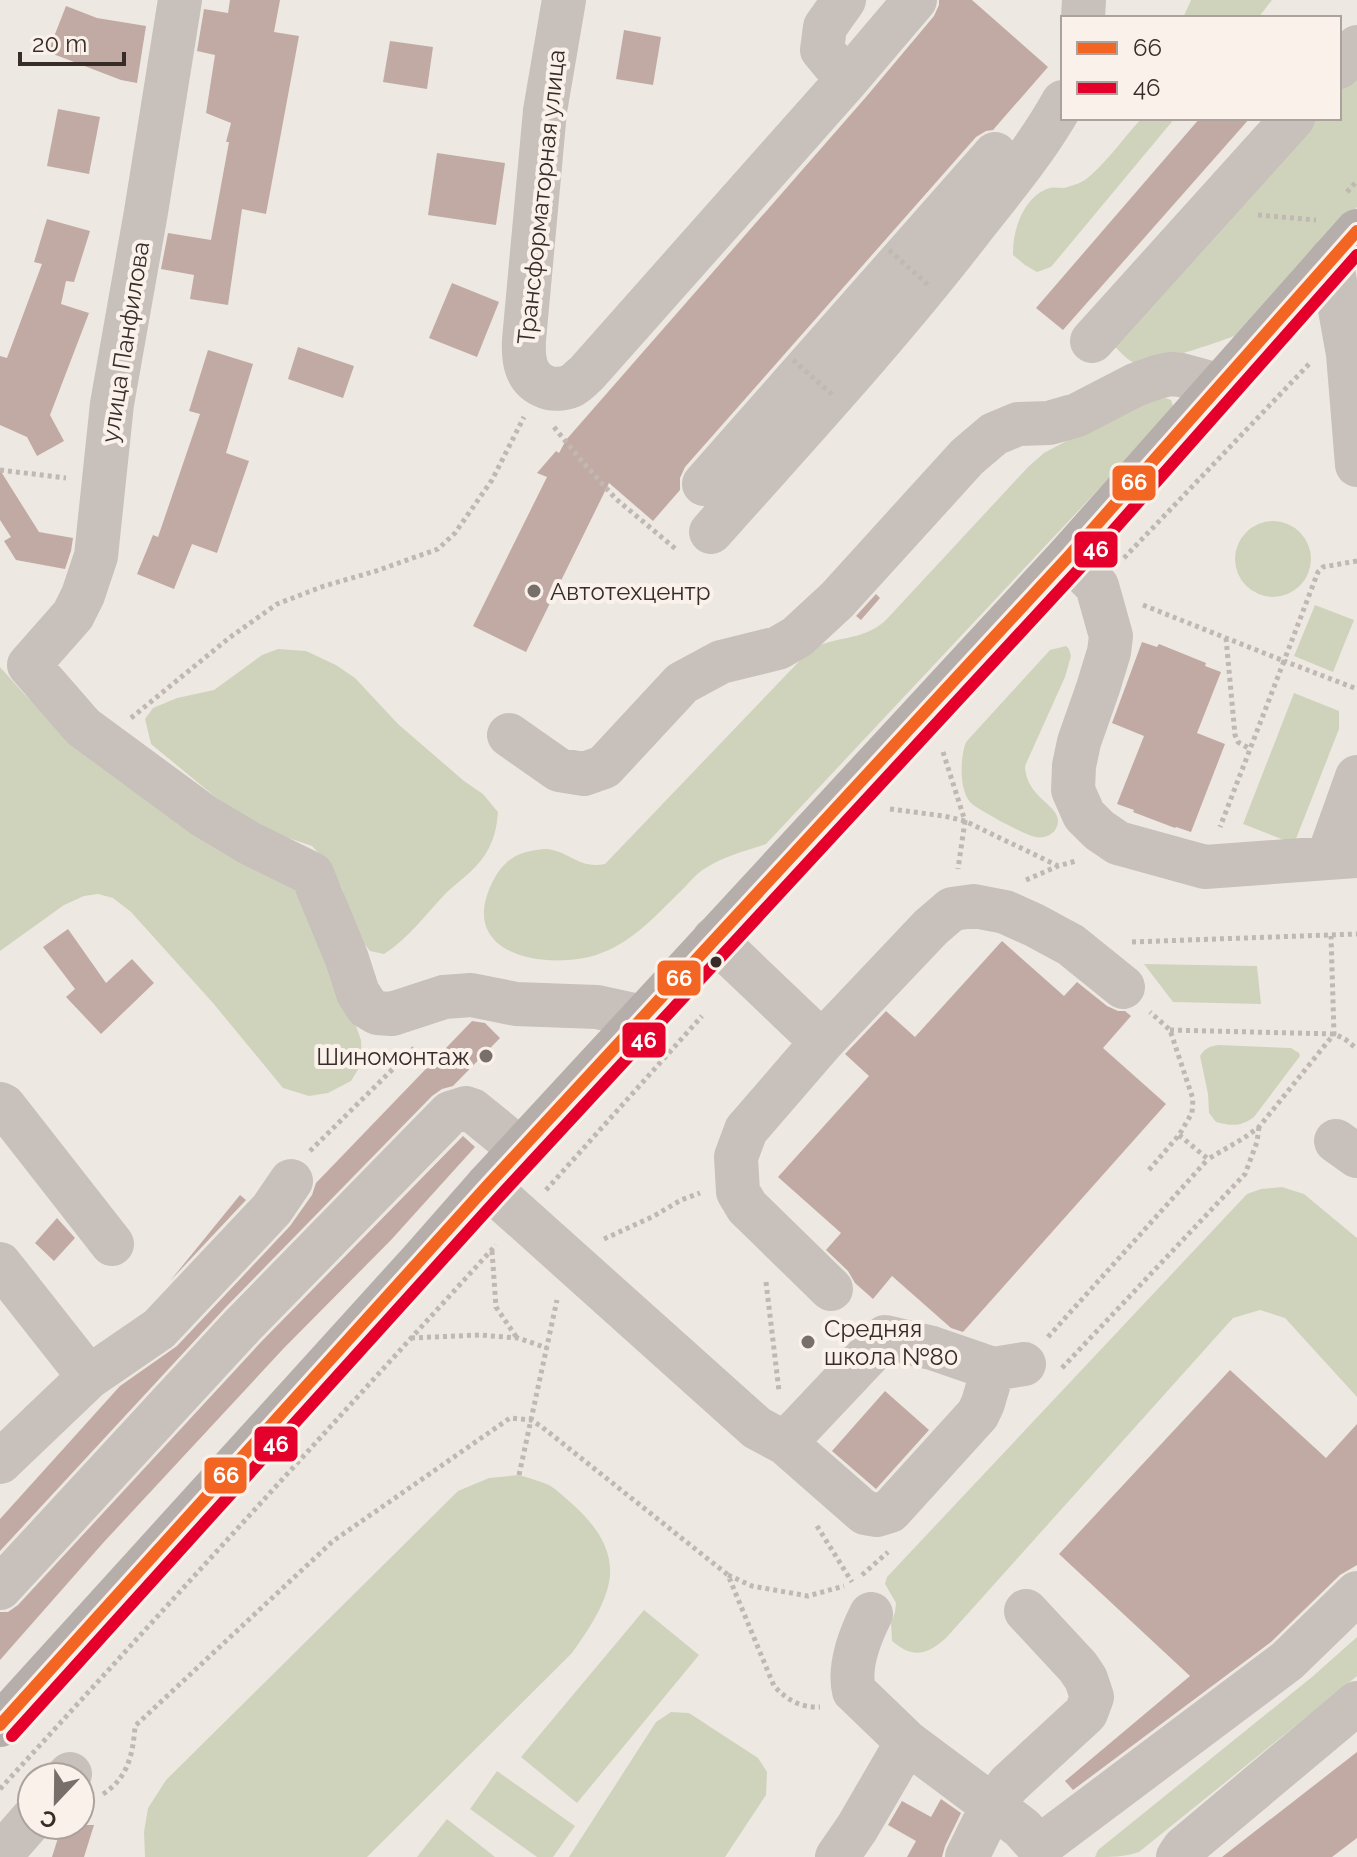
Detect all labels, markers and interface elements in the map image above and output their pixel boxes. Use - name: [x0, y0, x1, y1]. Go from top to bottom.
- scale bar: [20, 16, 124, 66]
- legend: [1061, 16, 1341, 120]
- text: 20 m: [32, 29, 87, 58]
- text: 66: [1133, 33, 1162, 62]
- street label: Трансформаторная улица: [511, 48, 571, 346]
- text: 46: [1133, 73, 1161, 102]
- street label: улица Панфилова: [95, 239, 155, 445]
- line badge: 66: [1111, 464, 1157, 502]
- text: 66: [1121, 469, 1147, 495]
- line badge: 46: [1073, 530, 1119, 569]
- text: 46: [1083, 536, 1109, 562]
- place label: Автотехцентр: [550, 577, 711, 606]
- marker: Автотехцентр: [525, 582, 543, 600]
- unlabelled marker: [708, 954, 724, 970]
- line badge: 66: [656, 959, 702, 997]
- text: 66: [666, 965, 692, 991]
- line badge: 46: [621, 1021, 667, 1059]
- text: 46: [631, 1027, 657, 1053]
- place label: Шиномонтаж: [316, 1042, 470, 1071]
- marker: Шиномонтаж: [477, 1047, 495, 1065]
- place label: Средняя школа №80: [824, 1314, 958, 1371]
- marker: Средняя школа №80: [799, 1333, 817, 1351]
- line badge: 46: [253, 1425, 299, 1463]
- text: 46: [263, 1431, 289, 1457]
- line badge: 66: [203, 1456, 248, 1495]
- text: 66: [213, 1462, 239, 1488]
- north arrow: [16, 1761, 96, 1841]
- text: С: [37, 1805, 60, 1834]

